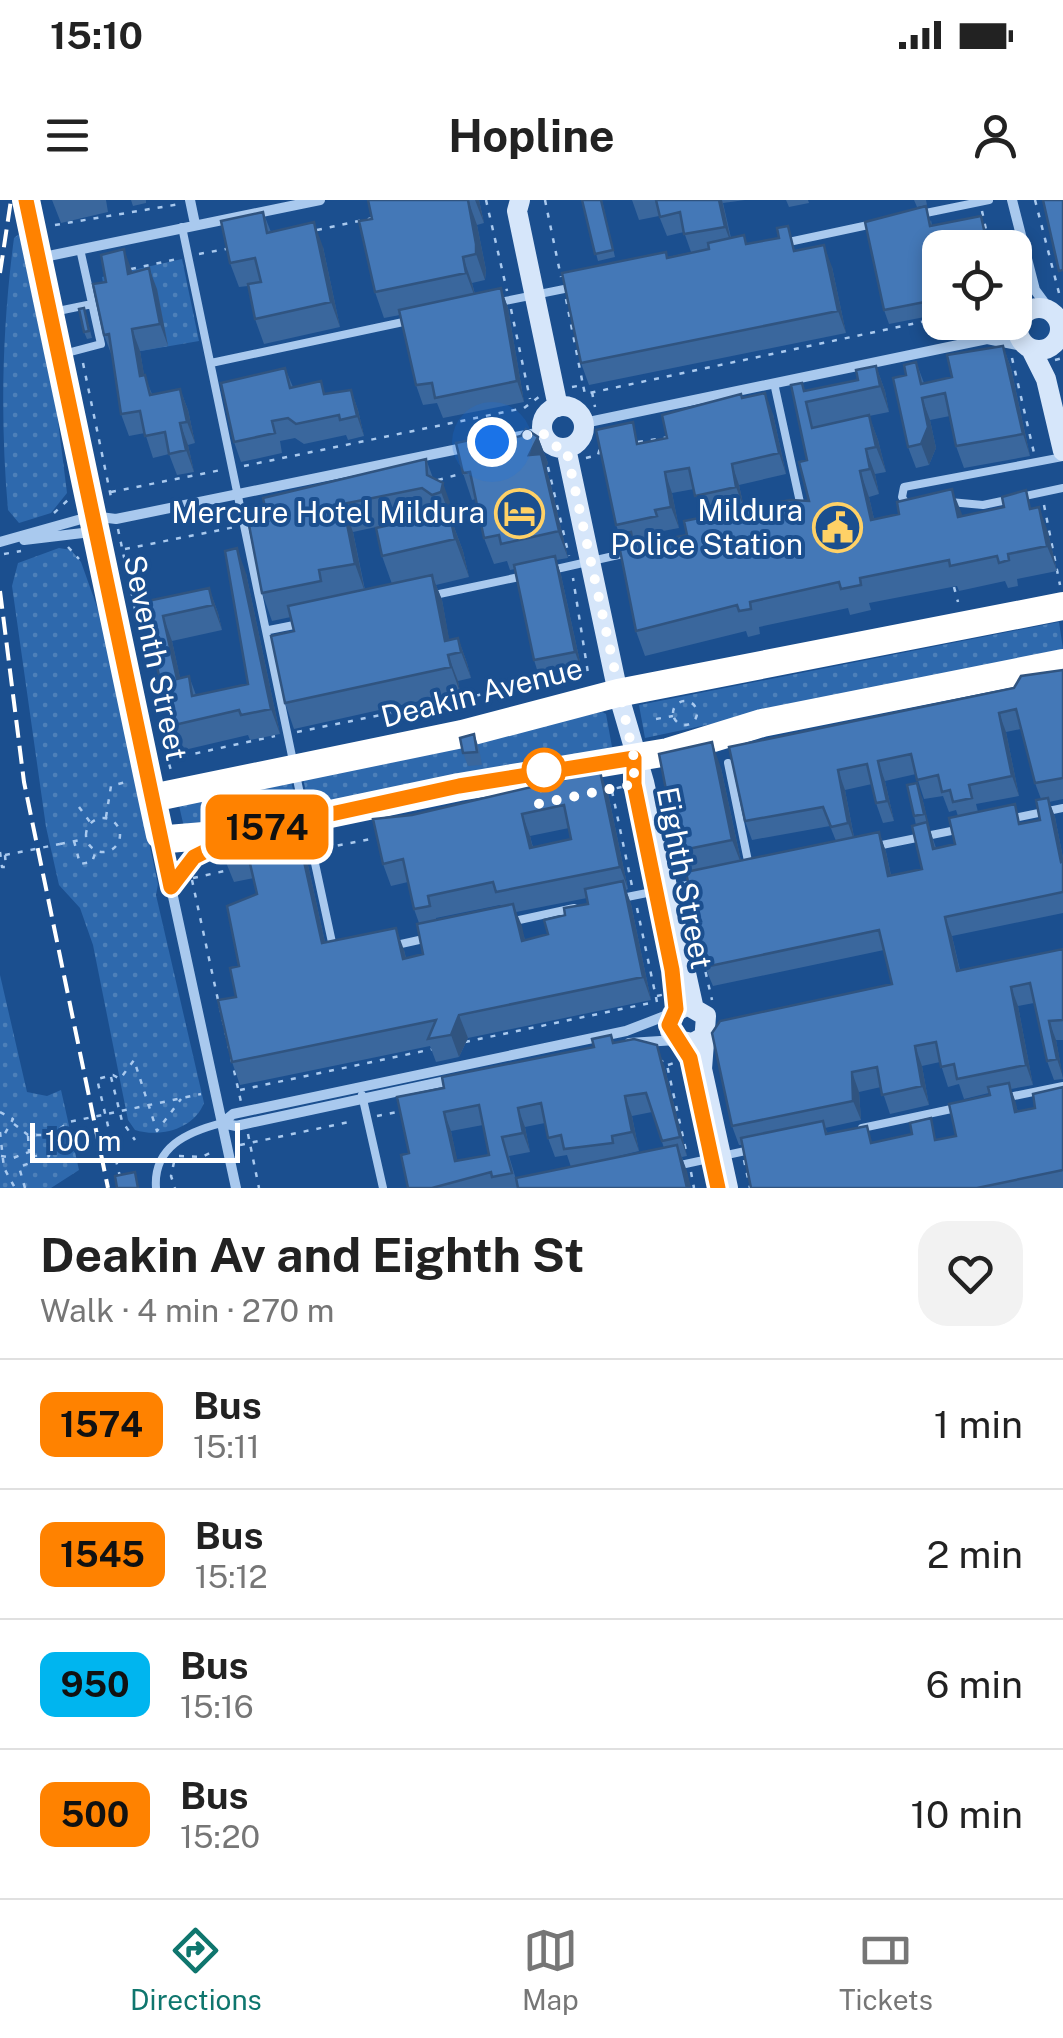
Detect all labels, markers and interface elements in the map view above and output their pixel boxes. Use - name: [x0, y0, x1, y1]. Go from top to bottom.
- text: 15:10: [50, 13, 143, 58]
- icon: menu: [40, 108, 95, 163]
- icon: person: [968, 108, 1023, 163]
- text: Hopline: [448, 109, 615, 162]
- map controls: [922, 230, 1032, 340]
- button: locate: [922, 230, 1032, 340]
- your location: [467, 417, 517, 467]
- hotel icon: Mercure Hotel Mildura: [494, 487, 546, 539]
- place label: Mildura Police Station: [610, 492, 803, 562]
- place label: Mercure Hotel Mildura: [171, 494, 485, 530]
- public building icon: Mildura Police Station: [812, 502, 864, 554]
- street label: Seventh Street: [117, 552, 195, 764]
- street label: Deakin Avenue: [377, 650, 586, 734]
- unlabelled marker: [523, 749, 565, 791]
- street label: Eighth Street: [650, 784, 720, 972]
- line badge: 1574: [197, 794, 337, 860]
- text: 1574: [225, 807, 309, 848]
- scale bar: [30, 1118, 240, 1163]
- text: 100 m: [45, 1124, 122, 1157]
- button: heart: [918, 1221, 1023, 1326]
- text: Deakin Av and Eighth St: [40, 1226, 584, 1283]
- text: Walk · 4 min · 270 m: [40, 1292, 335, 1329]
- text: Bus: [193, 1383, 262, 1428]
- text: 1 min: [934, 1402, 1023, 1447]
- text: 1574: [60, 1404, 143, 1445]
- text: 15:11: [193, 1428, 260, 1465]
- text: Bus: [195, 1513, 263, 1558]
- text: 2 min: [927, 1532, 1023, 1577]
- text: 1545: [60, 1534, 145, 1575]
- text: 15:12: [195, 1558, 268, 1595]
- text: Bus: [180, 1643, 249, 1688]
- text: 6 min: [926, 1662, 1023, 1707]
- text: 950: [60, 1664, 130, 1705]
- text: 15:16: [180, 1688, 254, 1725]
- text: Bus: [180, 1773, 249, 1818]
- text: 10 min: [911, 1792, 1023, 1837]
- text: 500: [61, 1794, 129, 1835]
- text: 15:20: [180, 1818, 260, 1855]
- tab: Directions: [130, 1923, 262, 2016]
- tab: Map: [522, 1923, 579, 2016]
- tab: Tickets: [839, 1923, 933, 2016]

